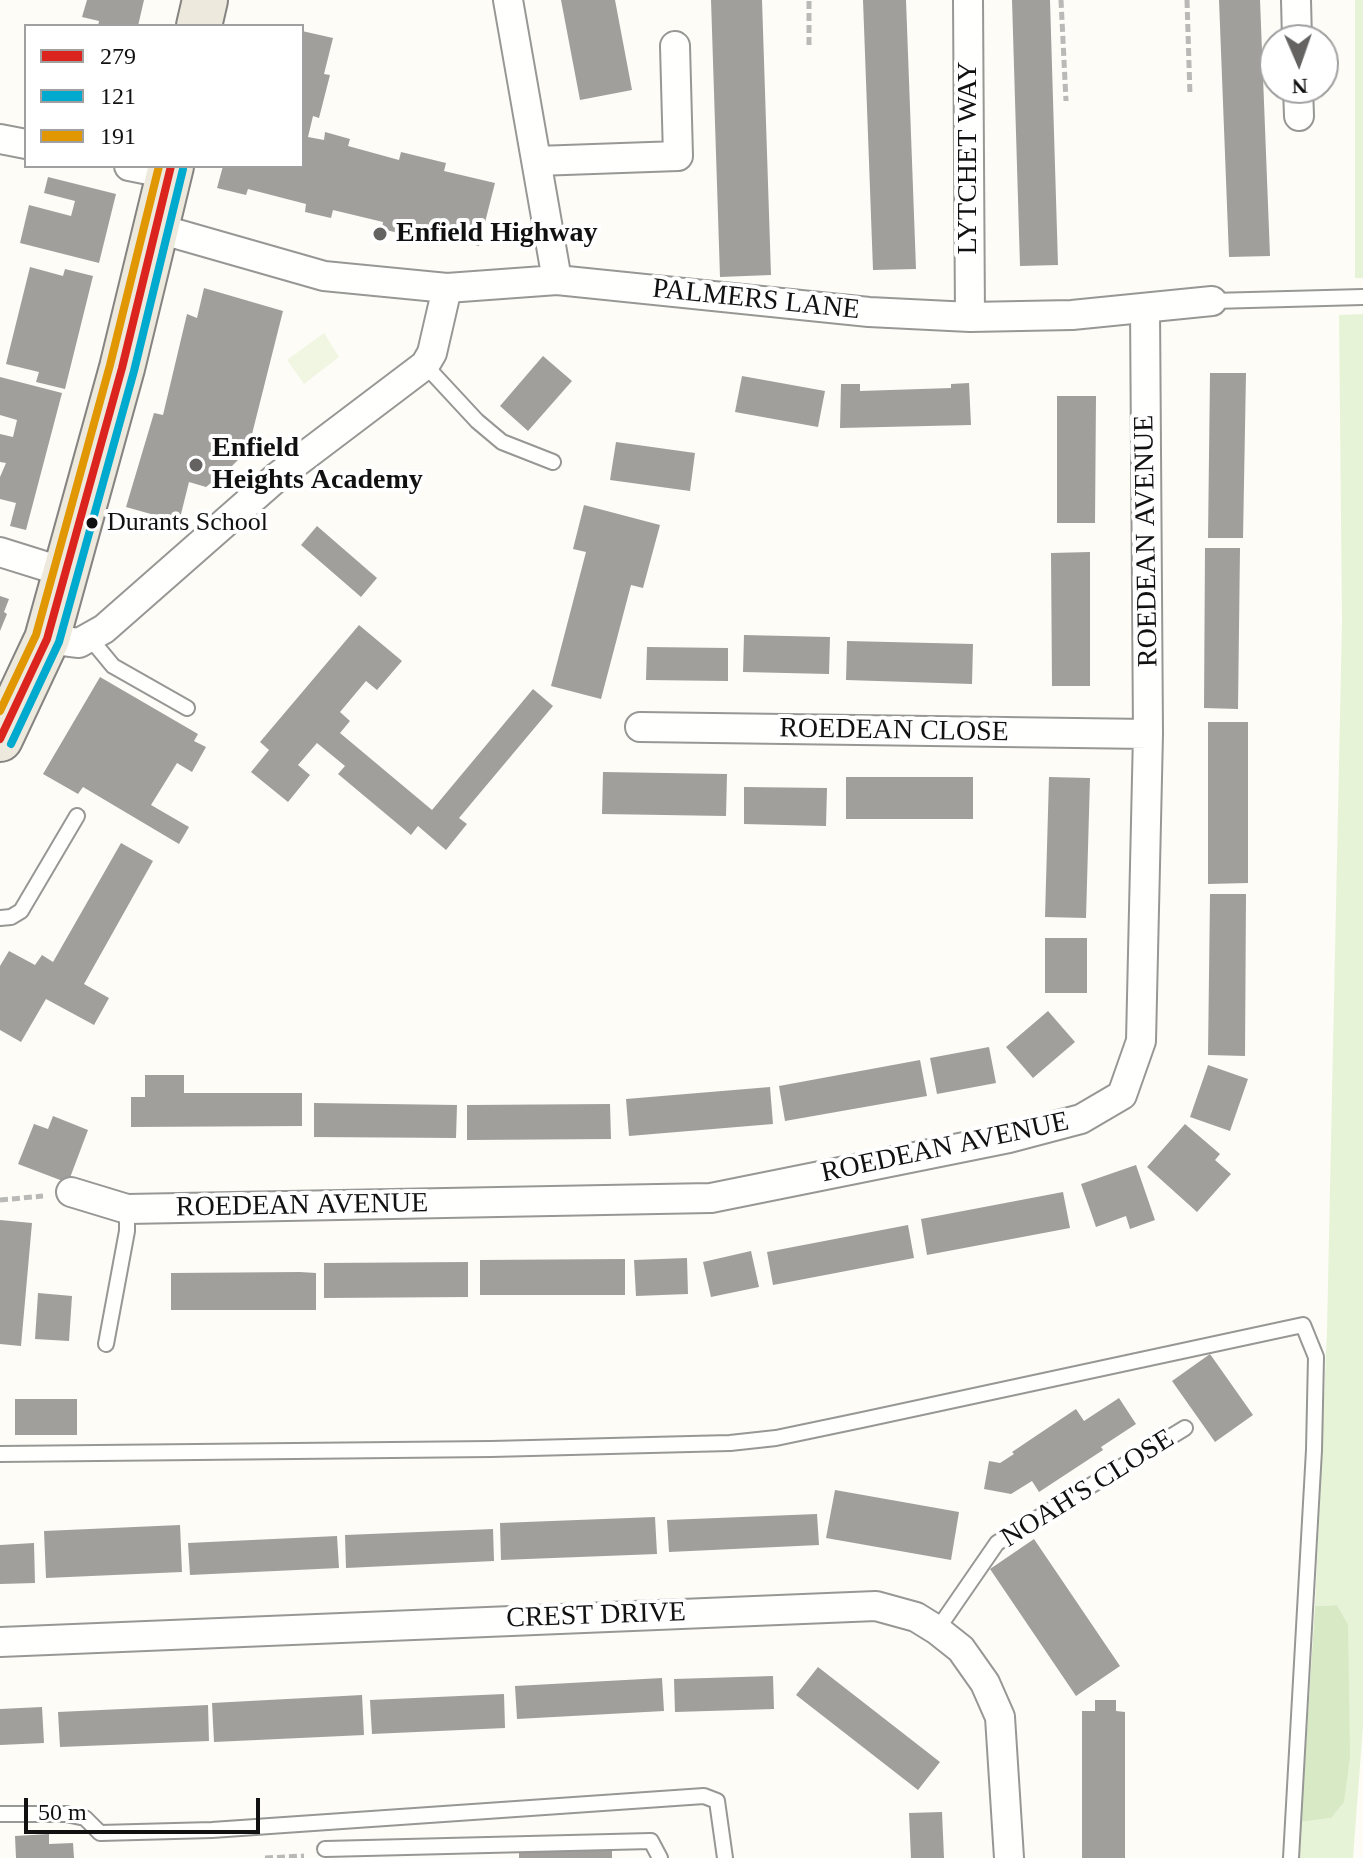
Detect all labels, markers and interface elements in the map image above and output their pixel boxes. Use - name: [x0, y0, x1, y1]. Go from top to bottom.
- legend: [24, 24, 304, 168]
- north arrow: [1259, 24, 1339, 104]
- text: 279: [100, 43, 136, 69]
- street label: LYTCHET WAY: [952, 62, 986, 254]
- text: N: [1291, 74, 1308, 99]
- text: 121: [100, 83, 136, 109]
- text: 191: [100, 123, 136, 149]
- place label: Enfield Highway: [396, 217, 597, 251]
- marker: Enfield Highway: [371, 225, 389, 243]
- street label: PALMERS LANE: [651, 272, 861, 328]
- street label: ROEDEAN AVENUE: [1128, 415, 1166, 667]
- place label: Enfield Heights Academy: [212, 432, 423, 498]
- marker: Enfield Heights Academy: [187, 456, 205, 474]
- place label: Durants School: [107, 507, 268, 539]
- marker: Durants School: [84, 515, 100, 531]
- street label: ROEDEAN CLOSE: [779, 712, 1009, 750]
- street label: ROEDEAN AVENUE: [818, 1105, 1072, 1191]
- street label: ROEDEAN AVENUE: [176, 1187, 428, 1225]
- street label: NOAH'S CLOSE: [995, 1423, 1181, 1555]
- street label: CREST DRIVE: [506, 1596, 686, 1636]
- scale bar: [28, 1782, 264, 1832]
- text: 50 m: [38, 1799, 87, 1825]

